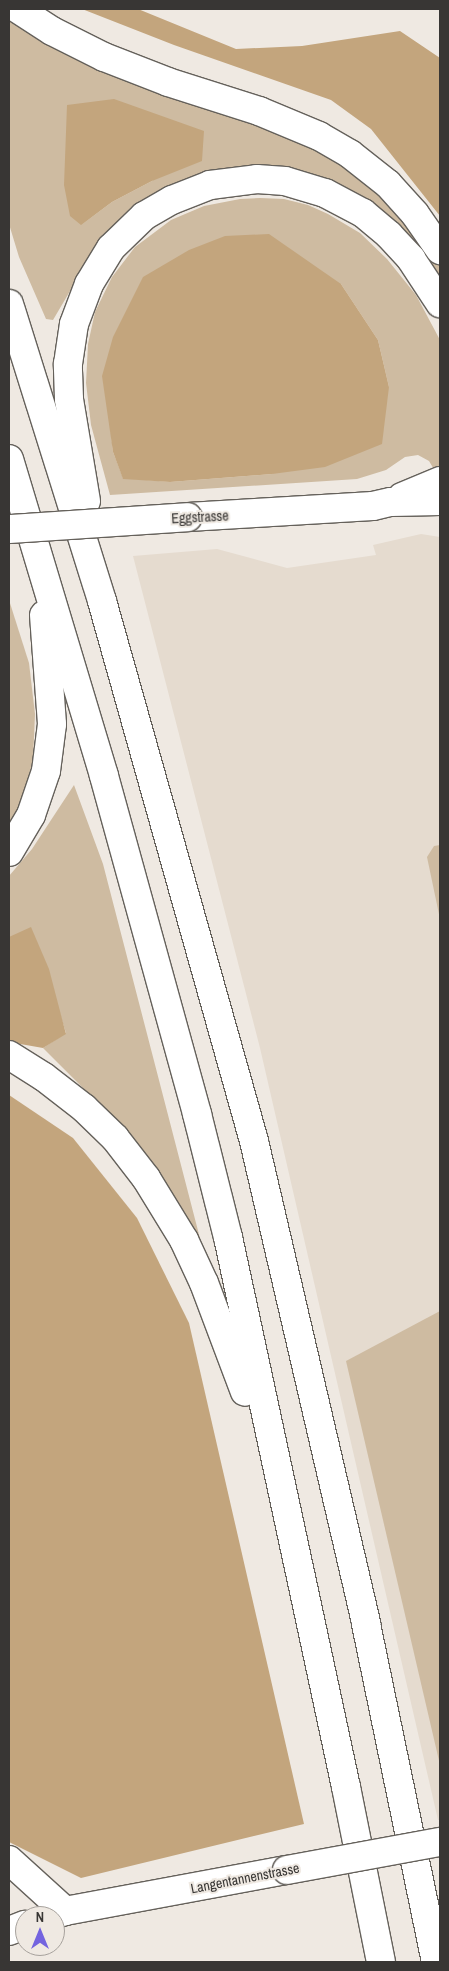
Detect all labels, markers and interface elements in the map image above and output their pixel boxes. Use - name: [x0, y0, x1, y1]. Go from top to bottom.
- street label: Eggstrasse: [171, 507, 229, 527]
- street label: Langentannenstrasse: [189, 1859, 301, 1897]
- north arrow: [15, 1906, 65, 1956]
- text: N: [36, 1908, 44, 1926]

